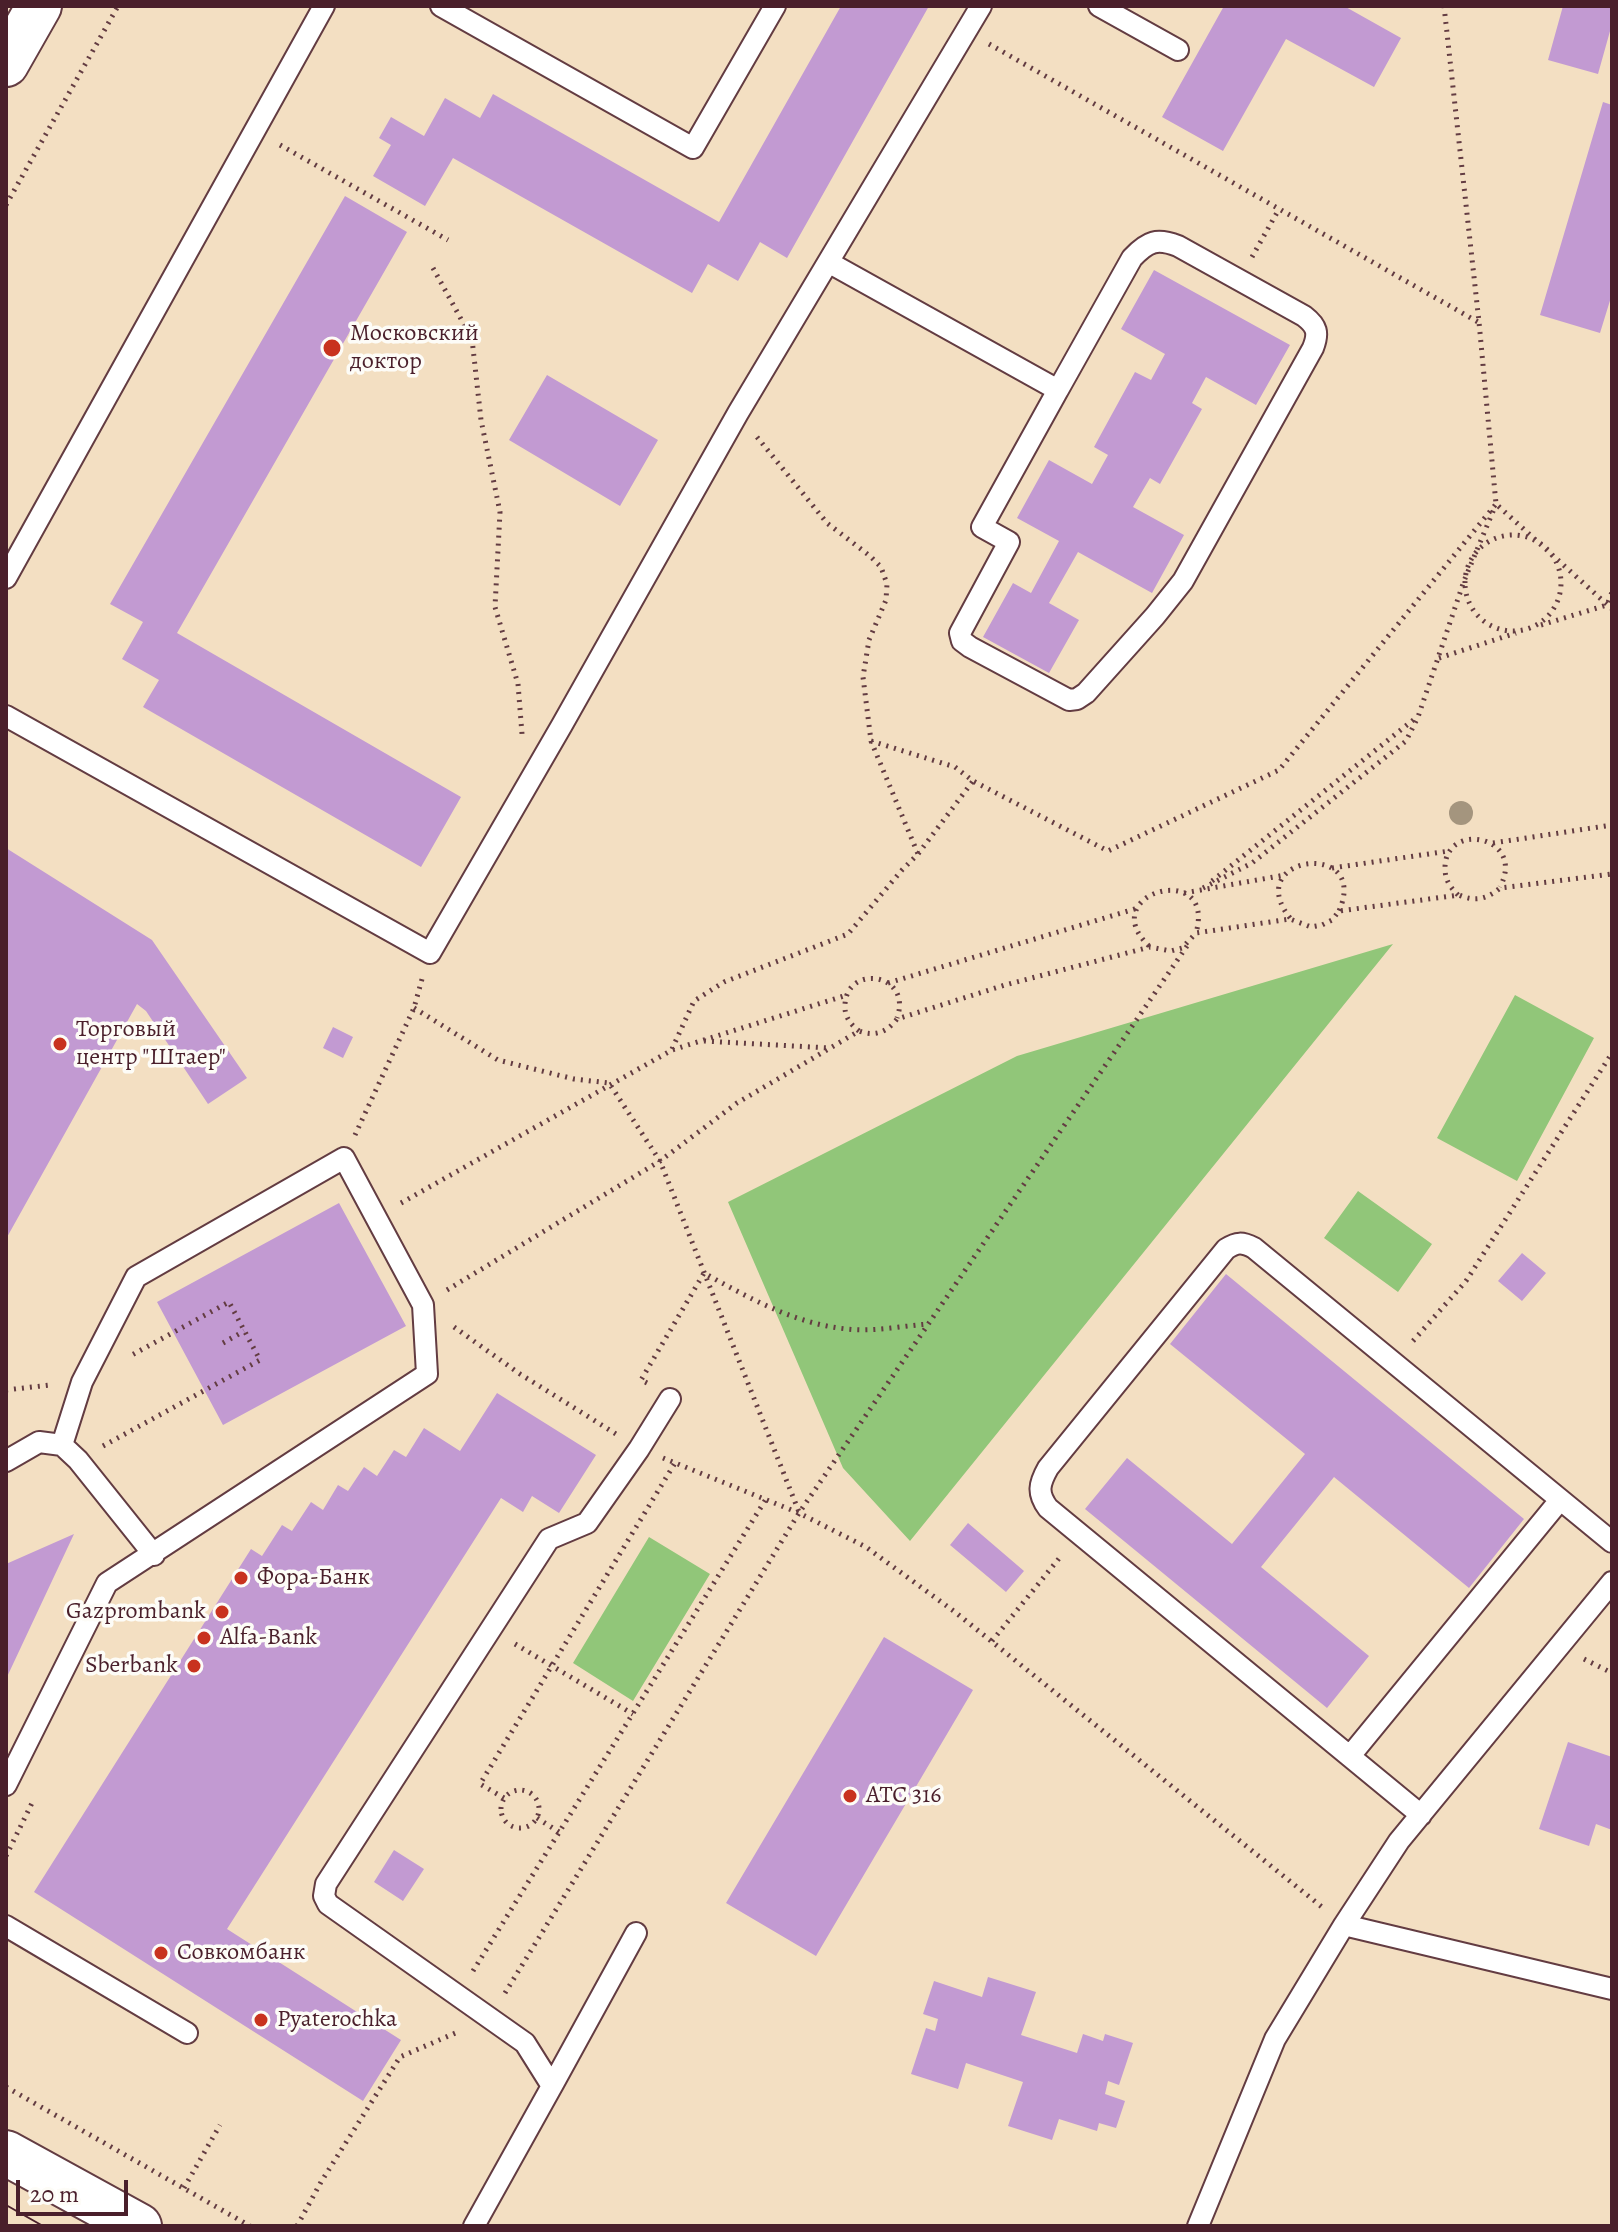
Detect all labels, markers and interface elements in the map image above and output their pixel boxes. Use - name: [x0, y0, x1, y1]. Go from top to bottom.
- place label: Московский доктор: [350, 320, 479, 376]
- marker: Московский доктор: [321, 337, 343, 359]
- place label: Торговый центр "Штаер": [76, 1016, 226, 1072]
- marker: Торговый центр "Штаер": [51, 1035, 69, 1053]
- place label: Фора-Банк: [257, 1564, 370, 1592]
- marker: Фора-Банк: [232, 1569, 250, 1587]
- place label: Gazprombank: [66, 1598, 206, 1626]
- marker: Gazprombank: [213, 1603, 231, 1621]
- place label: Alfa-Bank: [220, 1624, 317, 1652]
- marker: Alfa-Bank: [195, 1629, 213, 1647]
- place label: Sberbank: [85, 1652, 178, 1680]
- marker: Sberbank: [185, 1657, 203, 1675]
- place label: АТС 316: [866, 1782, 941, 1810]
- marker: АТС 316: [841, 1787, 859, 1805]
- place label: Совкомбанк: [177, 1939, 305, 1967]
- marker: Совкомбанк: [152, 1944, 170, 1962]
- place label: Pyaterochka: [277, 2006, 397, 2034]
- marker: Pyaterochka: [252, 2011, 270, 2029]
- scale bar: [20, 2164, 132, 2214]
- text: 20 m: [30, 2178, 79, 2210]

